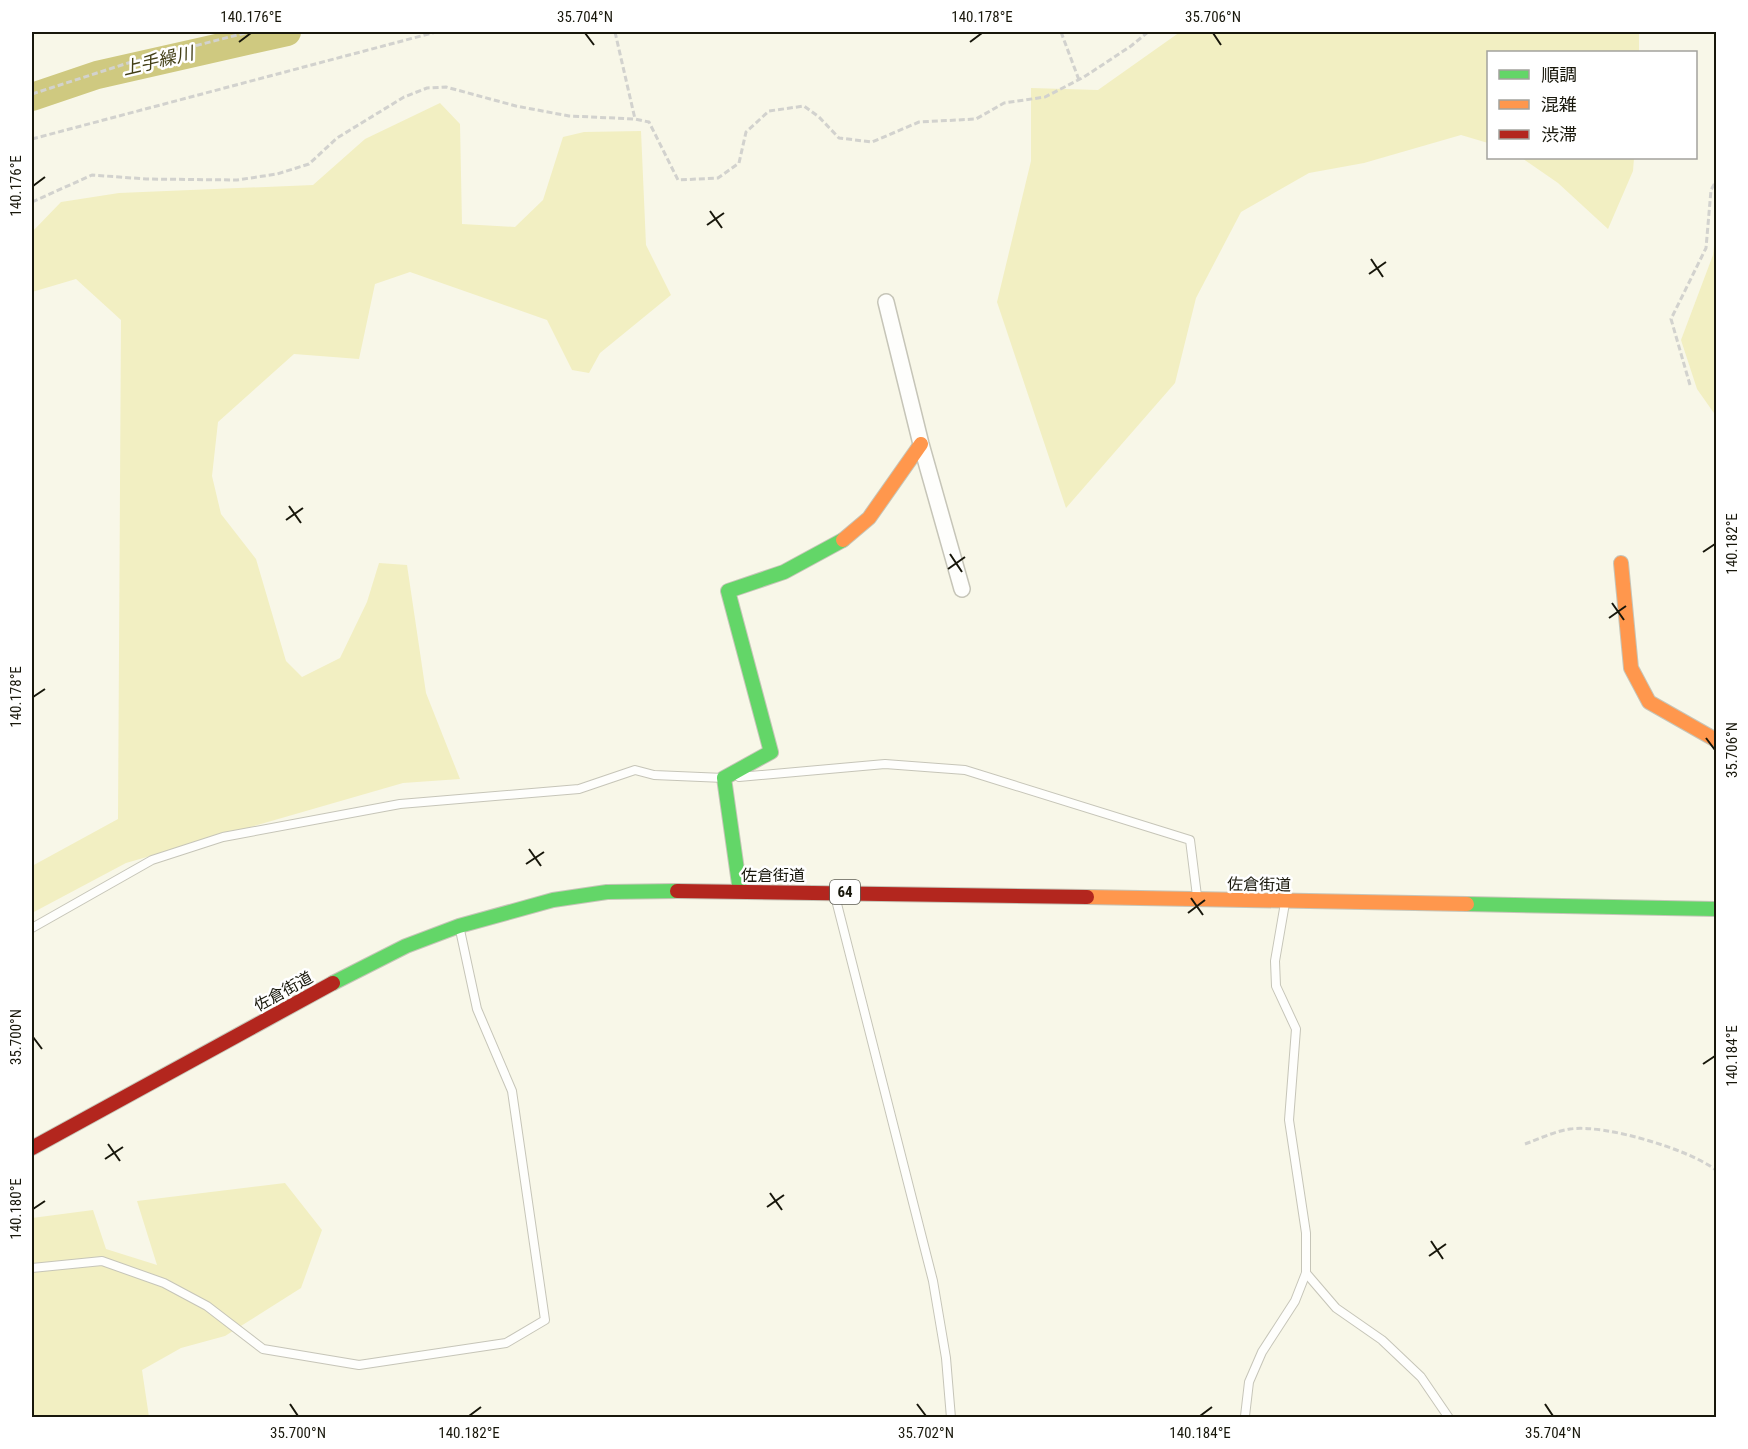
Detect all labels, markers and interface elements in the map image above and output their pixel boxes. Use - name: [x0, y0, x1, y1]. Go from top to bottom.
- text: 140.176°E: [220, 8, 282, 26]
- text: 35.704°N: [557, 8, 613, 26]
- text: 140.178°E: [951, 8, 1013, 26]
- text: 35.706°N: [1185, 8, 1241, 26]
- water label: 上手繰川: [120, 42, 197, 79]
- legend: [1487, 51, 1697, 159]
- text: 順調: [1541, 64, 1577, 85]
- text: 混雑: [1541, 94, 1577, 115]
- text: 渋滞: [1541, 124, 1577, 145]
- text: 140.176°E: [7, 155, 25, 217]
- text: 140.182°E: [1723, 513, 1741, 575]
- text: 140.178°E: [7, 666, 25, 728]
- text: 35.706°N: [1723, 722, 1741, 778]
- street label: 佐倉街道: [741, 866, 805, 885]
- street label: 佐倉街道: [1227, 874, 1291, 895]
- road number: 64: [830, 880, 860, 904]
- street label: 佐倉街道: [251, 968, 316, 1015]
- text: 35.700°N: [7, 1009, 25, 1065]
- text: 140.184°E: [1723, 1025, 1741, 1087]
- text: 140.180°E: [7, 1178, 25, 1240]
- text: 35.700°N: [270, 1424, 326, 1442]
- text: 140.182°E: [438, 1424, 500, 1442]
- text: 35.702°N: [898, 1424, 954, 1442]
- text: 140.184°E: [1169, 1424, 1231, 1442]
- text: 35.704°N: [1525, 1424, 1581, 1442]

